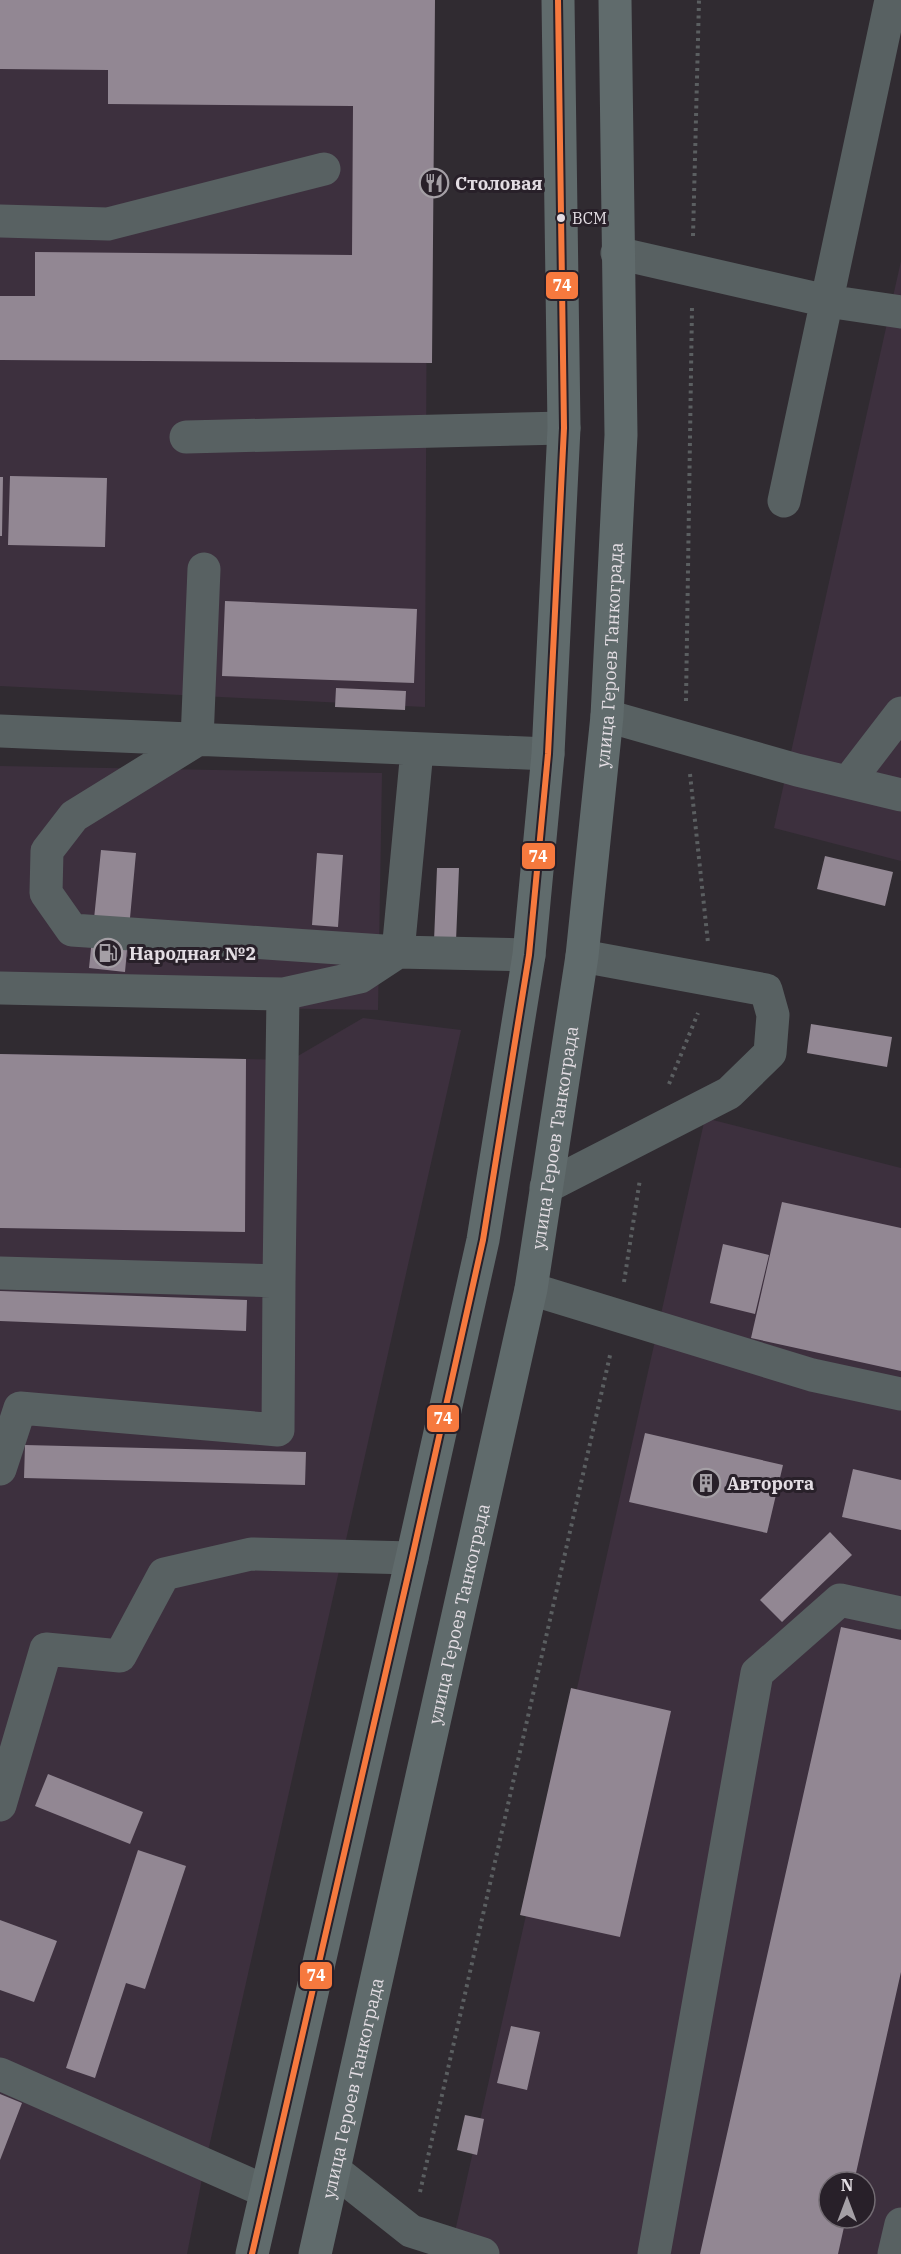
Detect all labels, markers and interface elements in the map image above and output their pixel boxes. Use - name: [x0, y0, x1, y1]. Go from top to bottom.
- restaurant icon: Столовая: [418, 167, 450, 199]
- place label: Столовая: [455, 172, 543, 195]
- place label: ВСМ: [572, 208, 607, 228]
- marker: ВСМ: [555, 212, 567, 224]
- line badge: 74: [545, 271, 579, 300]
- text: 74: [552, 275, 572, 295]
- street label: улица Героев Танкограда: [590, 542, 627, 769]
- line badge: 74: [521, 842, 556, 870]
- text: 74: [528, 846, 548, 866]
- fuel station icon: Народная №2: [92, 937, 124, 969]
- place label: Народная №2: [129, 942, 256, 965]
- street label: улица Героев Танкограда: [526, 1024, 583, 1251]
- line badge: 74: [426, 1404, 460, 1433]
- text: 74: [433, 1408, 453, 1428]
- building icon: Авторота: [690, 1467, 722, 1499]
- place label: Авторота: [727, 1472, 814, 1495]
- street label: улица Героев Танкограда: [422, 1501, 494, 1727]
- line badge: 74: [299, 1961, 333, 1990]
- text: 74: [306, 1965, 326, 1985]
- street label: улица Героев Танкограда: [316, 1975, 388, 2201]
- north arrow: [817, 2170, 877, 2230]
- text: N: [841, 2175, 853, 2195]

